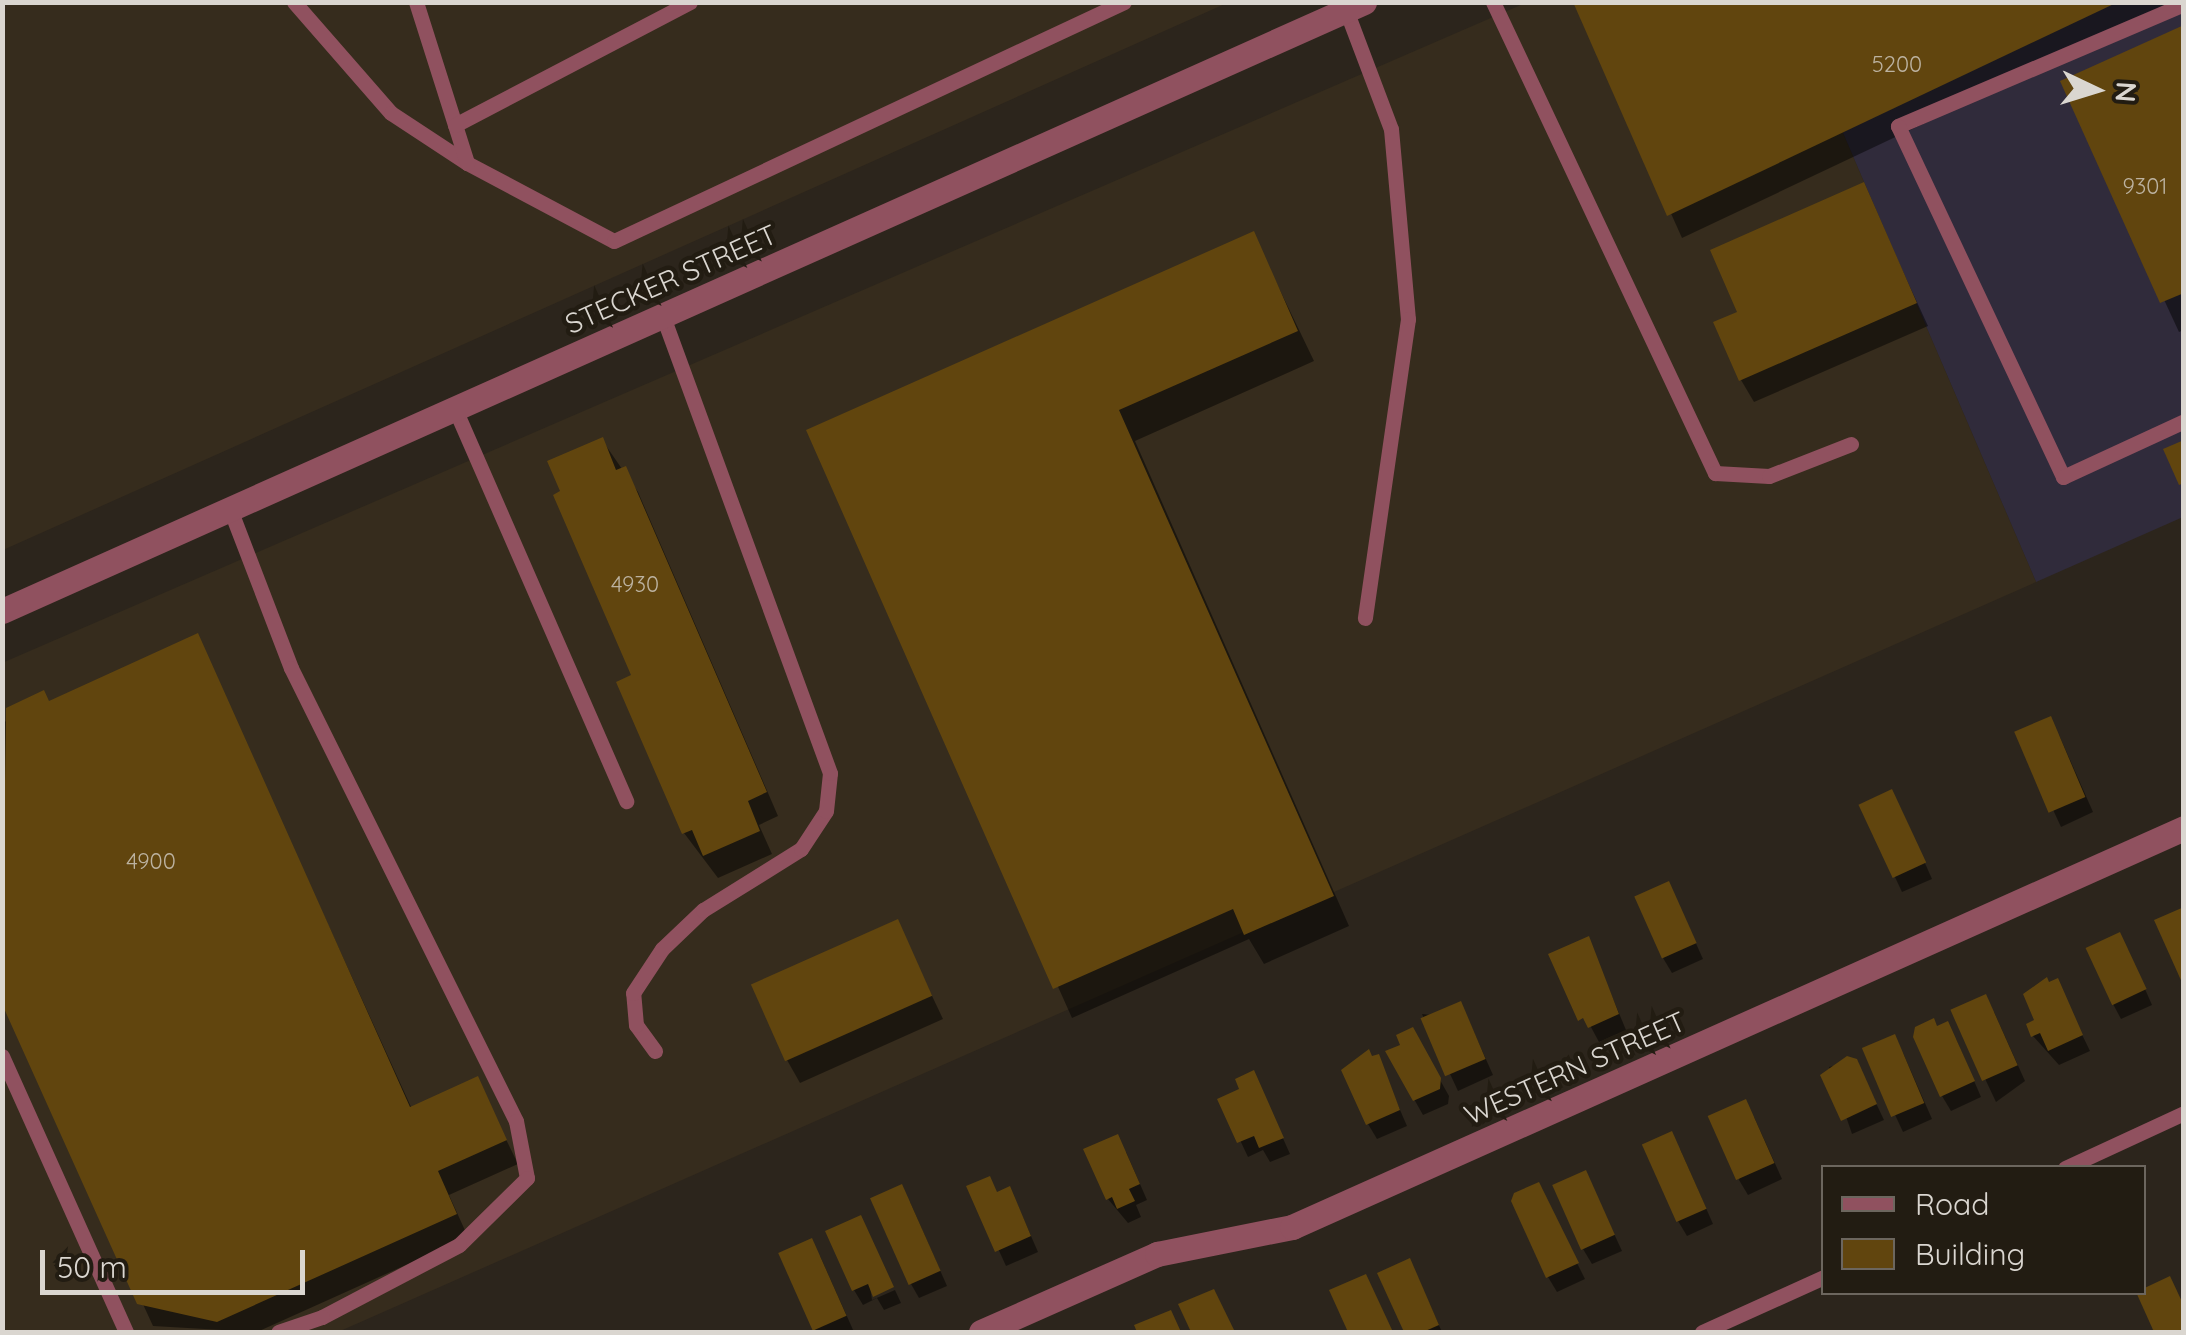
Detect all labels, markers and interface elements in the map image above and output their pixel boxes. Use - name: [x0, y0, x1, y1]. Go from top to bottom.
- north arrow: [2046, 40, 2146, 140]
- house number: 5200: [1872, 52, 1922, 78]
- text: N: [2108, 81, 2145, 104]
- house number: 9301: [2122, 174, 2168, 200]
- street label: STECKER STREET: [560, 217, 782, 341]
- house number: 4930: [611, 572, 659, 598]
- house number: 4900: [126, 849, 176, 875]
- street label: WESTERN STREET: [1459, 1004, 1691, 1132]
- legend: [1821, 1165, 2146, 1295]
- text: Road: [1915, 1185, 1989, 1223]
- scale bar: [45, 1230, 310, 1292]
- text: Building: [1915, 1235, 2025, 1273]
- text: 50 m: [57, 1248, 127, 1286]

